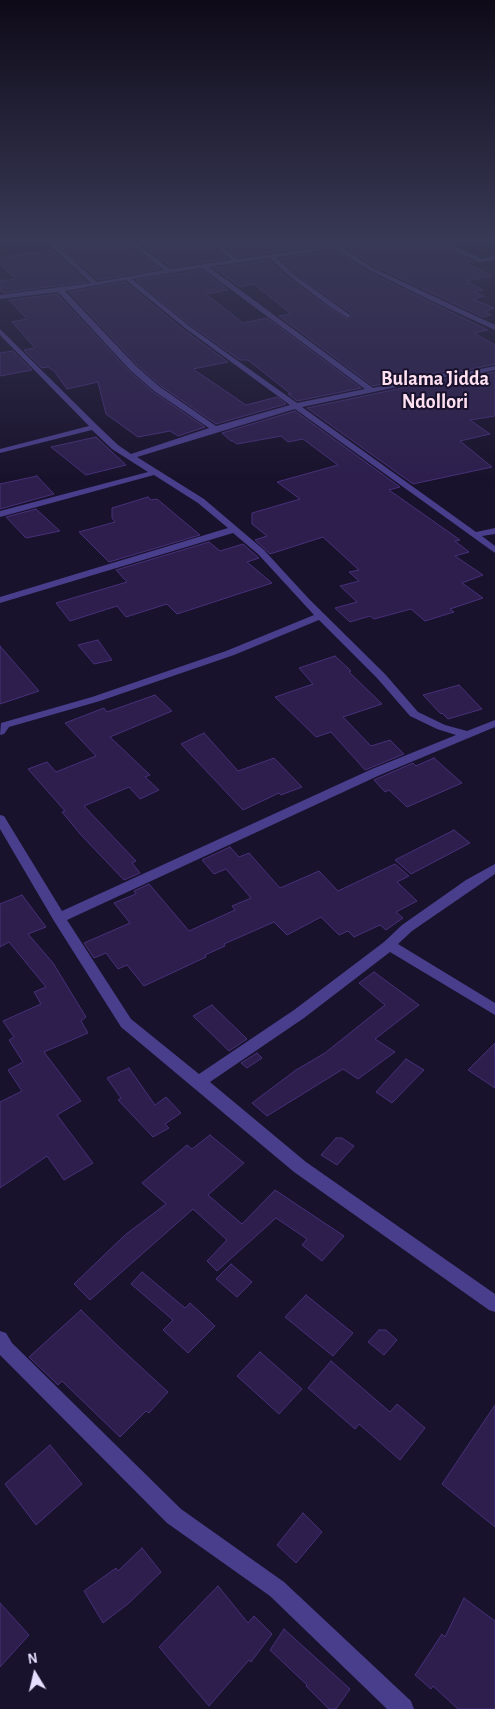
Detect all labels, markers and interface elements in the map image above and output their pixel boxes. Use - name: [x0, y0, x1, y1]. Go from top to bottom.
- district label: Bulama Jidda Ndollori: [381, 367, 489, 414]
- north arrow: [10, 1649, 60, 1699]
- text: N: [27, 1652, 39, 1667]

